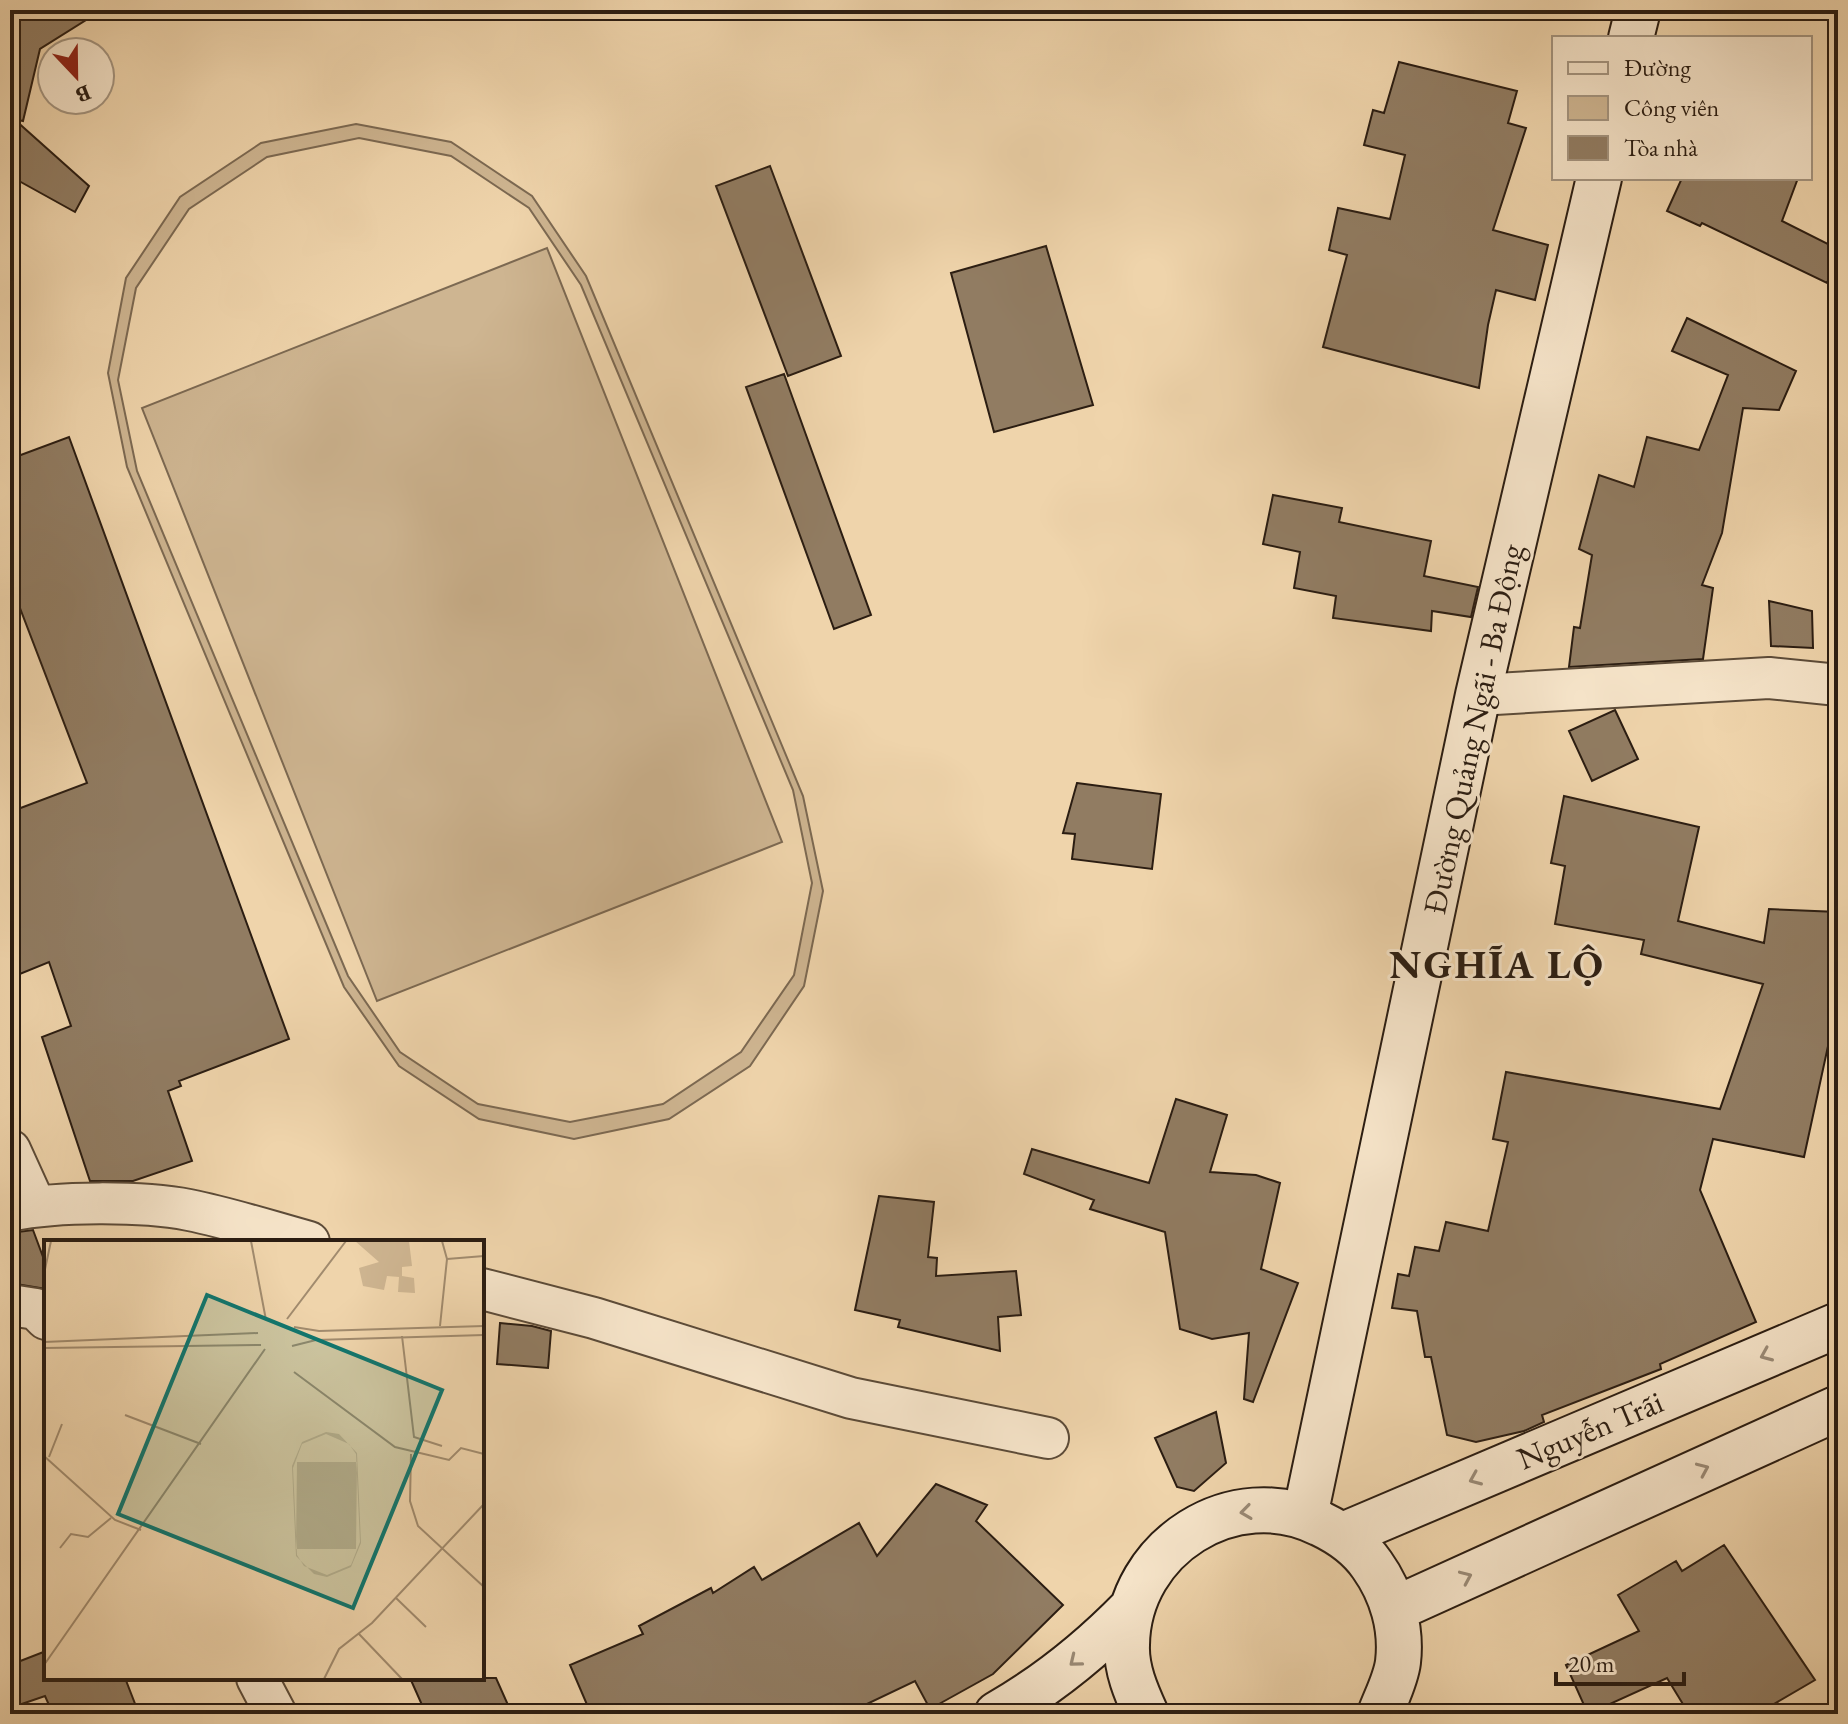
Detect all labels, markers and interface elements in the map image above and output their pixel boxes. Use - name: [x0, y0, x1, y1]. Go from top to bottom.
- north arrow: [36, 36, 116, 116]
- legend: [1552, 36, 1812, 180]
- text: Đường: [1624, 52, 1691, 83]
- text: B: [71, 78, 95, 110]
- text: Công viên: [1624, 92, 1720, 123]
- text: Tòa nhà: [1624, 132, 1698, 163]
- street label: Đường Quảng Ngãi - Ba Động: [1413, 539, 1533, 918]
- district label: NGHĨA LỘ: [1389, 938, 1605, 990]
- inset map: [44, 1240, 484, 1680]
- one-way arrow: [1760, 1346, 1774, 1362]
- street label: Nguyễn Trãi: [1511, 1380, 1670, 1480]
- one-way arrow: [1694, 1463, 1709, 1479]
- one-way arrow: [1469, 1469, 1483, 1485]
- one-way arrow: [1239, 1503, 1252, 1520]
- one-way arrow: [1458, 1570, 1472, 1586]
- scale bar: [1556, 1636, 1684, 1686]
- text: 20 m: [1568, 1648, 1615, 1679]
- one-way arrow: [1070, 1651, 1085, 1666]

